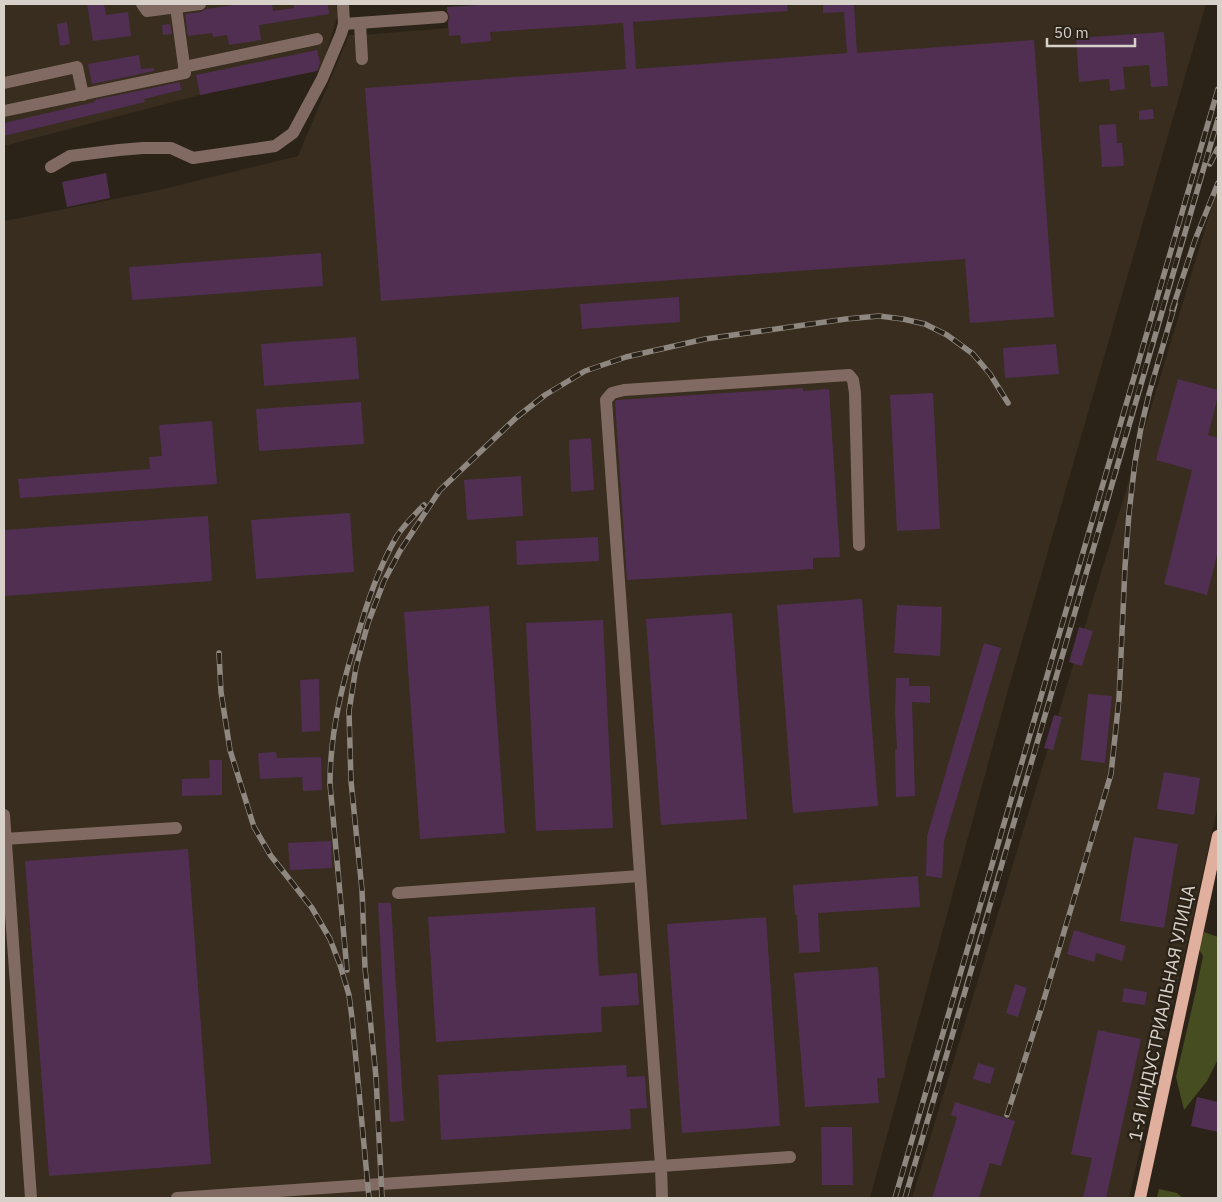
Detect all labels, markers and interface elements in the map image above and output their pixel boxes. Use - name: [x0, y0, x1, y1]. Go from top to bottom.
- scale bar: [1047, 15, 1134, 47]
- text: 50 m: [1054, 23, 1089, 42]
- street label: 1-Я ИНДУСТРИАЛЬНАЯ УЛИЦА: [1123, 882, 1200, 1143]

